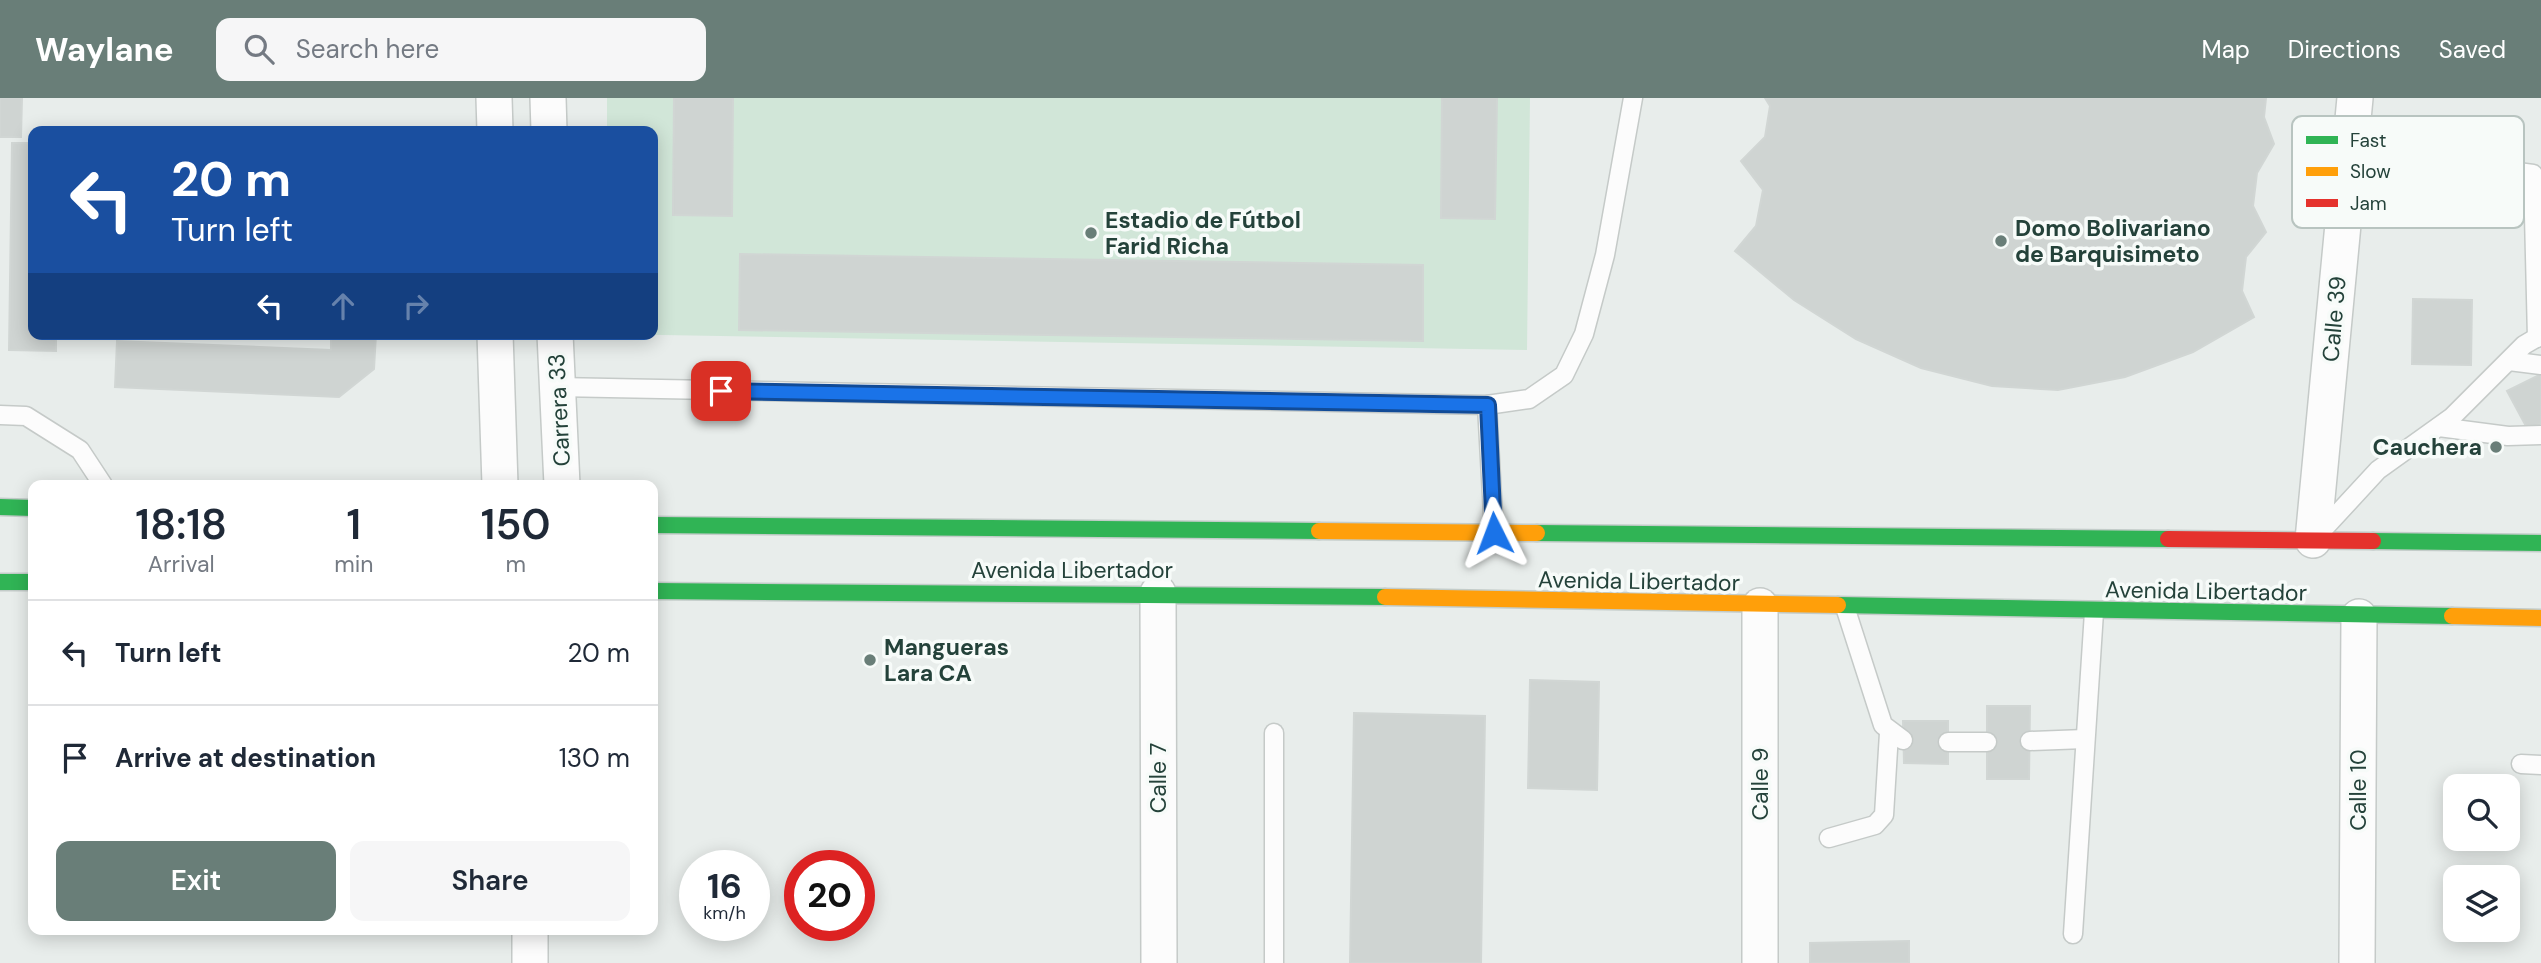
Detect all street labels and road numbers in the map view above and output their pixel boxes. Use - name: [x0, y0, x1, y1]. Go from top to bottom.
- street label: Calle 39: [2315, 275, 2353, 363]
- street label: Carrera 33: [541, 353, 577, 467]
- street label: Avenida Libertador: [971, 555, 1173, 585]
- street label: Avenida Libertador: [1538, 564, 1740, 598]
- street label: Avenida Libertador: [2105, 574, 2307, 608]
- street label: Calle 7: [1143, 743, 1173, 813]
- street label: Calle 9: [1745, 748, 1775, 820]
- street label: Calle 10: [2343, 749, 2373, 831]

